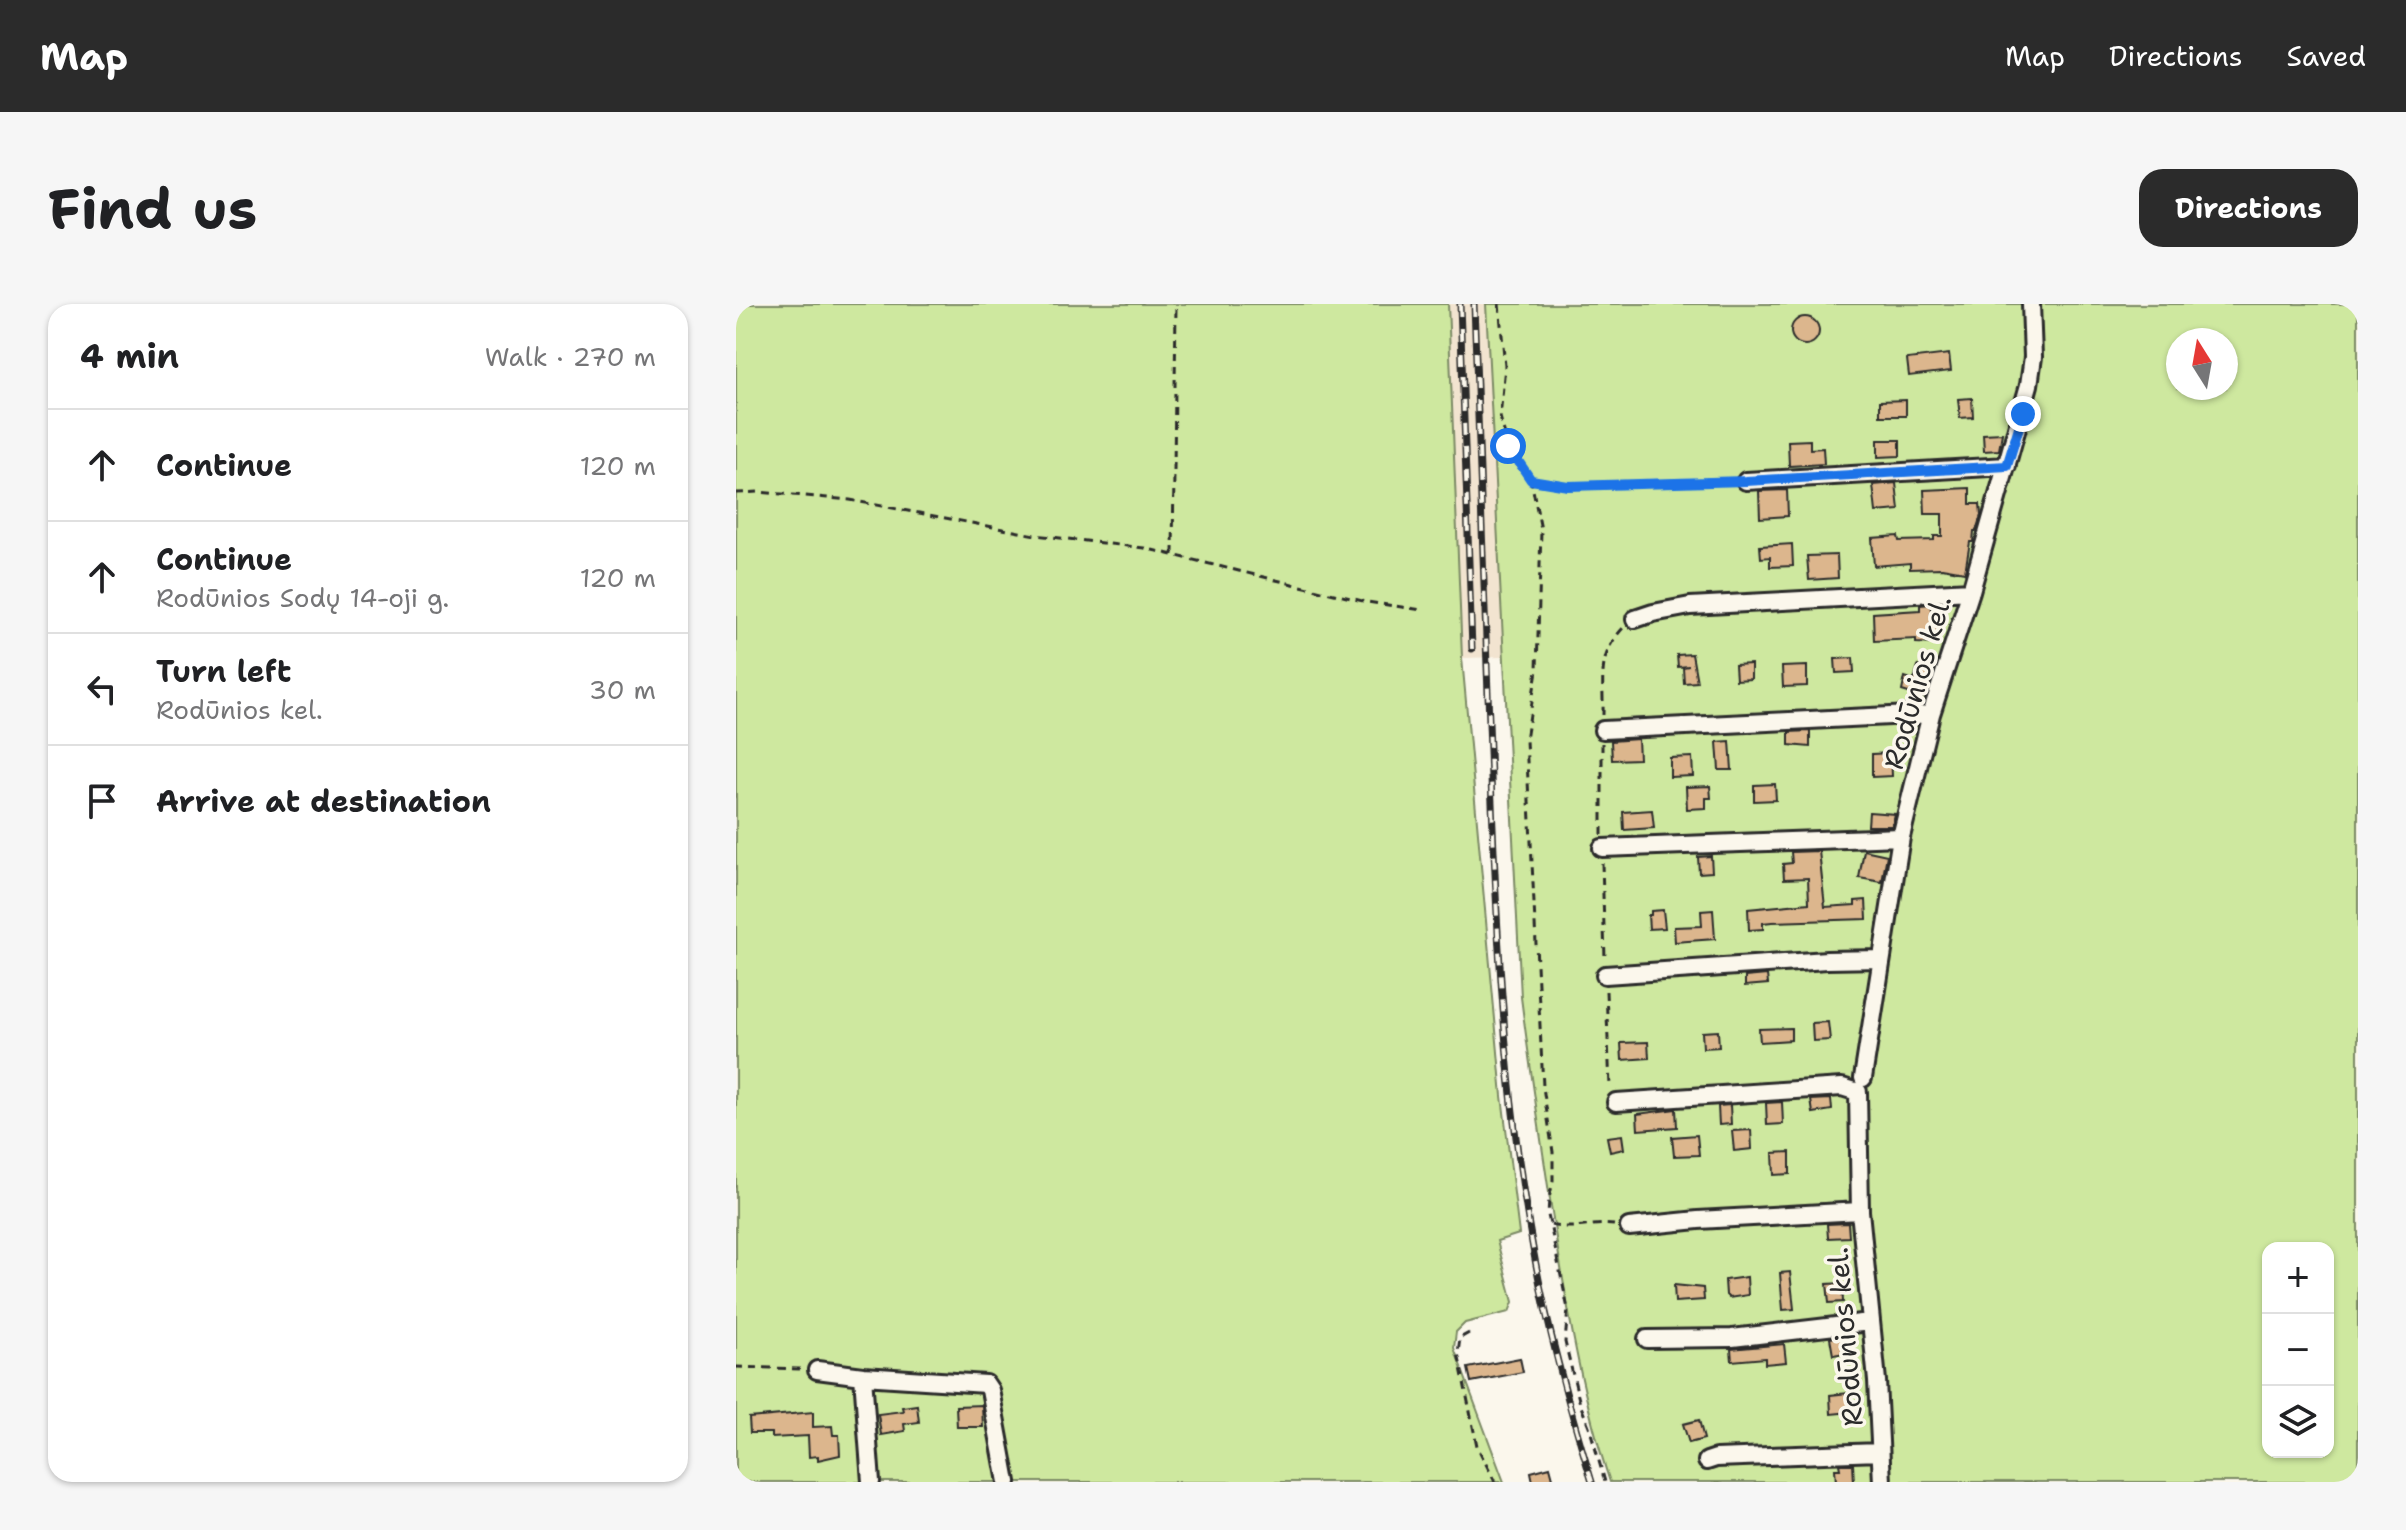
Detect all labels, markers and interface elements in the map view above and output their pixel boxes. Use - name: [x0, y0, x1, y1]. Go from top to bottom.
- text: Map: [40, 31, 128, 82]
- text: Map: [2005, 37, 2065, 75]
- text: Directions: [2109, 37, 2243, 75]
- text: Saved: [2287, 37, 2366, 75]
- button: Directions: [2139, 169, 2358, 247]
- text: Find us: [48, 171, 257, 246]
- north arrow: [2166, 328, 2238, 400]
- text: 4 min: [80, 333, 179, 379]
- text: Walk · 270 m: [485, 339, 656, 374]
- route end: [2005, 396, 2041, 432]
- route start: [1490, 428, 1526, 464]
- icon: ahead: [80, 443, 124, 487]
- text: Continue: [156, 445, 292, 486]
- text: 120 m: [580, 448, 656, 483]
- text: Continue: [156, 539, 292, 580]
- icon: ahead: [80, 555, 124, 599]
- text: 120 m: [580, 560, 656, 595]
- text: Rodūnios Sodų 14-oji g.: [156, 580, 449, 615]
- street label: Rodūnios kel.: [1874, 590, 1960, 774]
- text: Turn left: [156, 651, 291, 692]
- icon: left: [80, 667, 124, 711]
- text: 30 m: [589, 672, 656, 707]
- text: Rodūnios kel.: [156, 692, 323, 727]
- icon: arrive: [80, 779, 124, 823]
- text: Arrive at destination: [156, 781, 491, 822]
- map controls: [2262, 1242, 2334, 1458]
- button: +: [2262, 1242, 2334, 1314]
- street label: Rodūnios kel.: [1818, 1246, 1872, 1428]
- button: −: [2262, 1314, 2334, 1386]
- button: layers: [2262, 1386, 2334, 1458]

